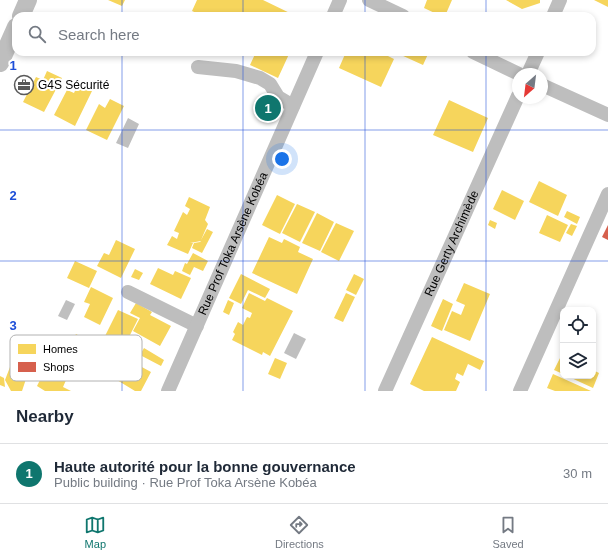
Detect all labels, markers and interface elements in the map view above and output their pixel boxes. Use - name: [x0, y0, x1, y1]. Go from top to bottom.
- search box: [12, 12, 596, 56]
- icon: search: [26, 23, 48, 45]
- text: Search here: [58, 26, 140, 43]
- text: 1: [9, 58, 17, 73]
- north arrow: [512, 68, 548, 104]
- office icon: G4S Sécurité: [13, 74, 35, 96]
- place label: G4S Sécurité: [38, 78, 110, 92]
- pin: 1: [255, 93, 281, 123]
- your location: [272, 149, 292, 169]
- street label: Rue Prof Toka Arsène Kobéa: [195, 170, 270, 317]
- text: 2: [9, 188, 17, 203]
- street label: Rue Gerty Archimède: [422, 188, 482, 299]
- map controls: [560, 307, 596, 379]
- button: locate: [560, 307, 596, 343]
- text: 3: [9, 318, 17, 333]
- legend: [10, 335, 142, 381]
- text: Homes: [43, 343, 78, 355]
- button: layers: [560, 343, 596, 379]
- text: Shops: [43, 361, 75, 373]
- text: Nearby: [16, 407, 74, 426]
- text: Haute autorité pour la bonne gouvernance: [54, 458, 356, 475]
- text: 1: [25, 466, 33, 481]
- text: 30 m: [563, 466, 592, 481]
- text: Public building · Rue Prof Toka Arsène Kobéa: [54, 475, 317, 490]
- tab: Map: [84, 514, 106, 550]
- tab: Directions: [275, 514, 324, 550]
- tab: Saved: [492, 514, 524, 550]

